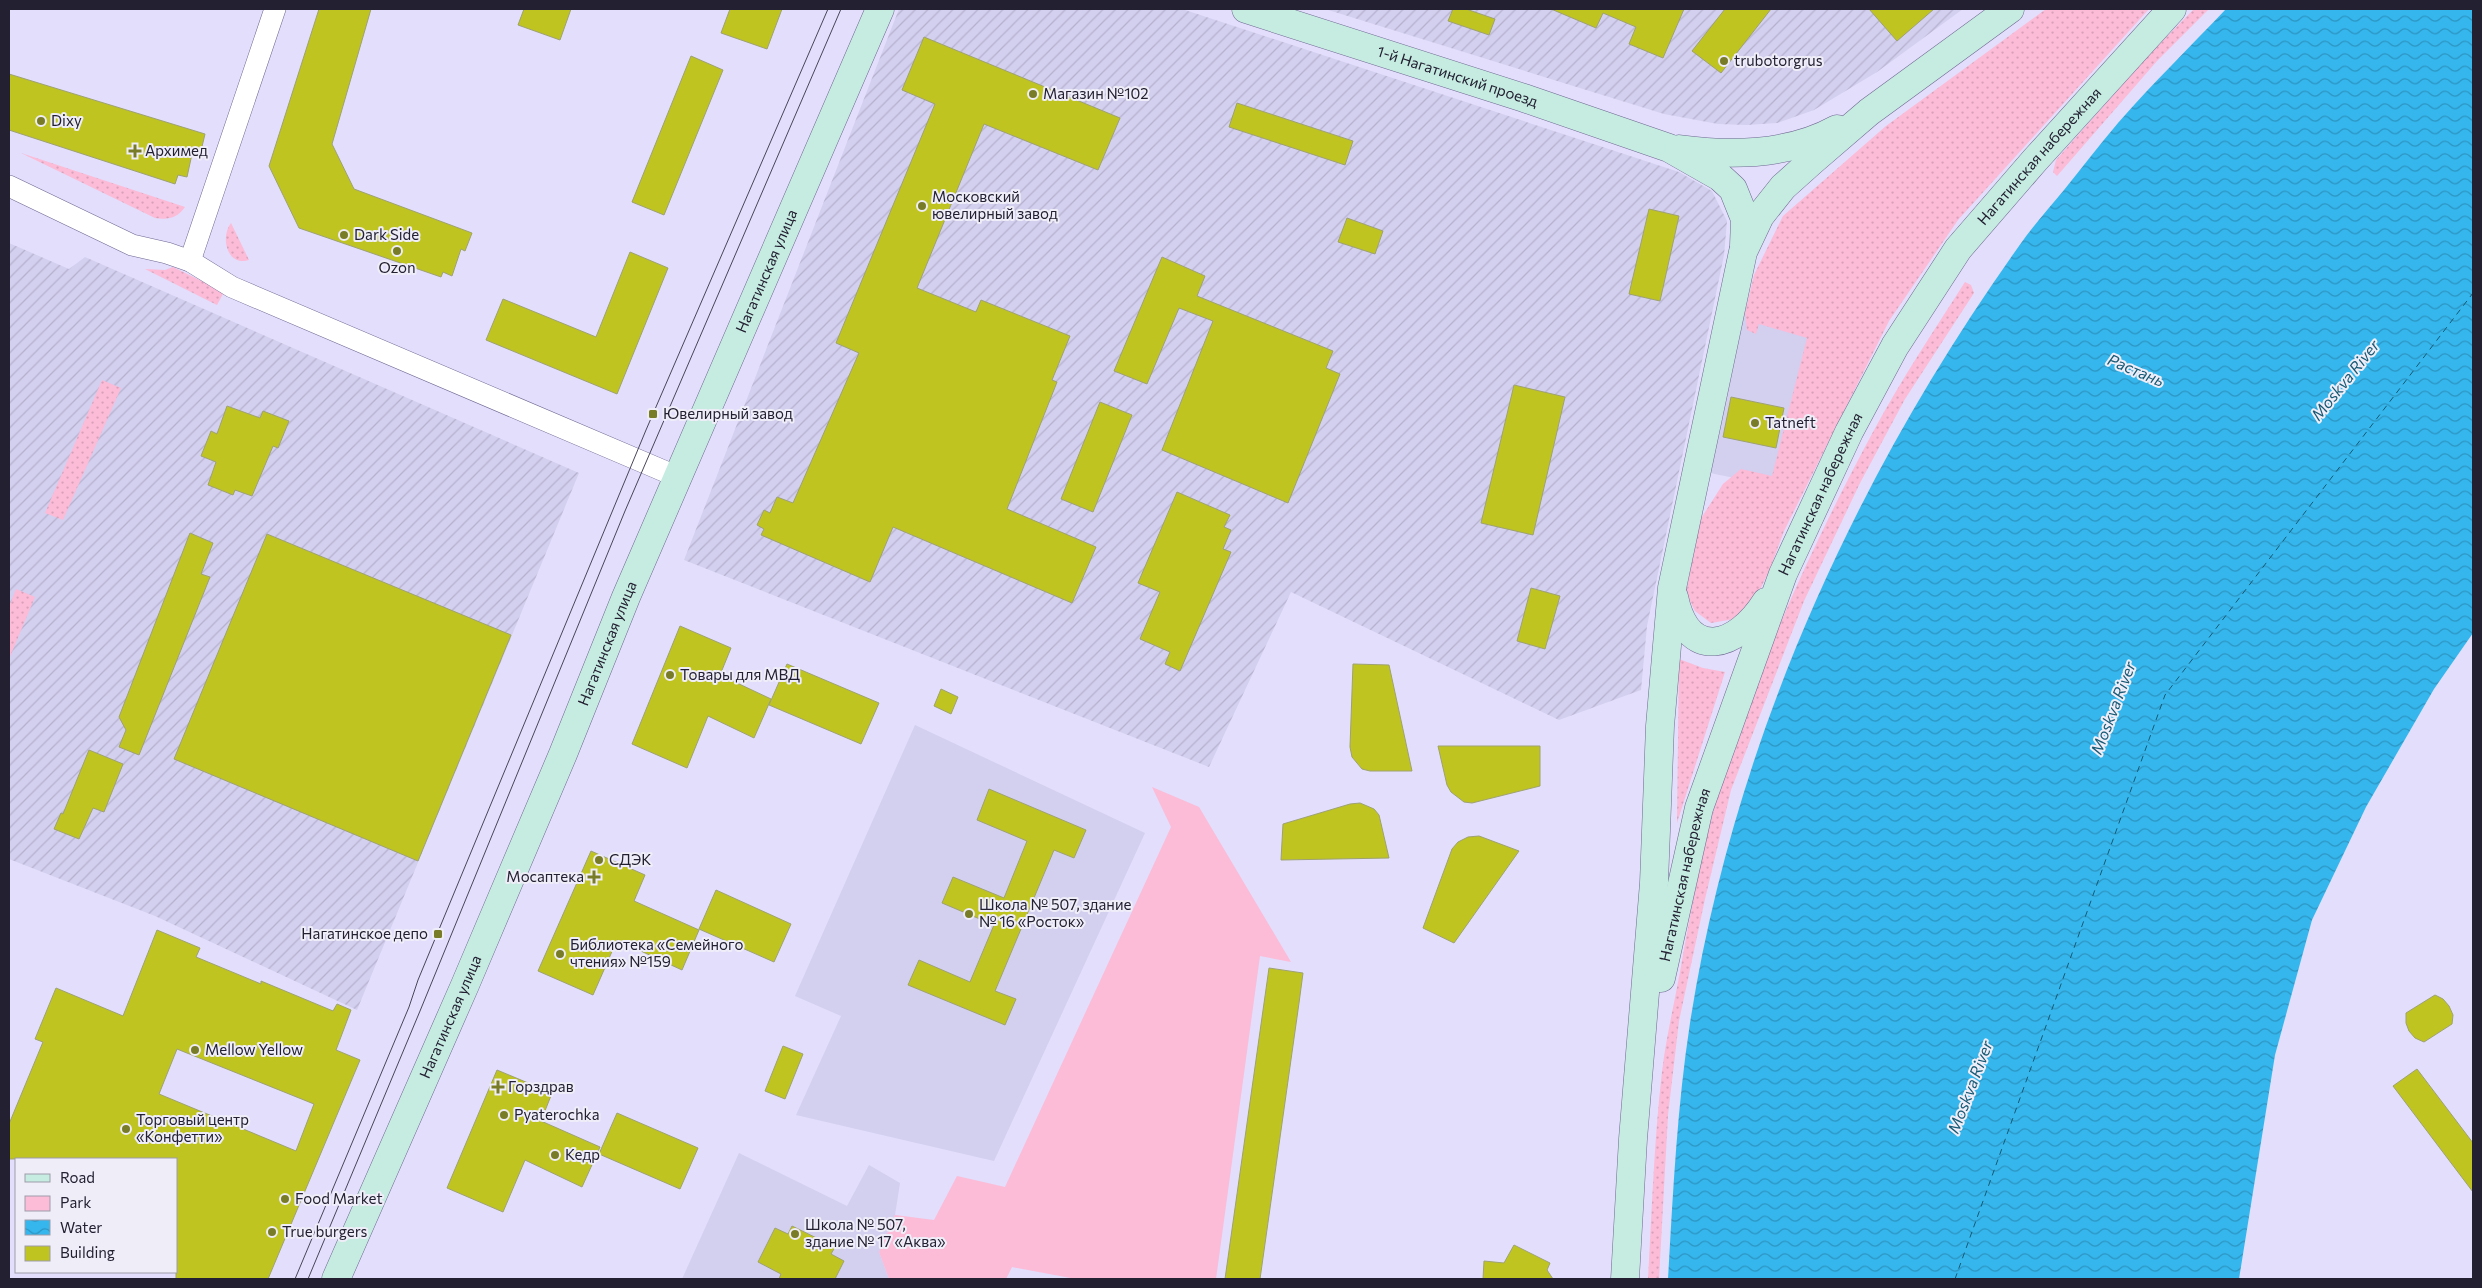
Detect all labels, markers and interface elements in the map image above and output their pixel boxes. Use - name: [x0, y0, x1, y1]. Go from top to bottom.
- street label: 1-й Нагатинский проезд: [1375, 42, 1541, 110]
- place label: trubotorgrus: [1734, 51, 1823, 69]
- marker: trubotorgrus: [1718, 55, 1730, 67]
- street label: Нагатинская набережная: [1973, 83, 2105, 228]
- place label: Магазин №102: [1043, 84, 1149, 102]
- marker: Магазин №102: [1027, 88, 1039, 100]
- place label: Dixy: [51, 111, 82, 129]
- marker: Dixy: [35, 115, 47, 127]
- place label: Архимед: [145, 141, 208, 159]
- marker: Архимед: [129, 145, 141, 157]
- place label: Московский ювелирный завод: [932, 187, 1058, 222]
- marker: Московский ювелирный завод: [916, 200, 928, 212]
- street label: Нагатинская улица: [731, 206, 800, 335]
- place label: Dark Side: [354, 225, 419, 243]
- marker: Dark Side: [338, 229, 350, 241]
- marker: Ozon: [391, 245, 403, 257]
- place label: Ozon: [378, 258, 416, 276]
- water label: Moskva River: [2306, 335, 2383, 424]
- water label: Растань: [2105, 349, 2167, 390]
- place label: Ювелирный завод: [663, 404, 793, 422]
- marker: Ювелирный завод: [647, 408, 659, 420]
- street label: Нагатинская набережная: [1774, 409, 1866, 578]
- place label: Tatneft: [1765, 413, 1816, 431]
- marker: Tatneft: [1749, 417, 1761, 429]
- street label: Нагатинская улица: [573, 578, 640, 708]
- water label: Moskva River: [2086, 658, 2139, 757]
- place label: Товары для МВД: [680, 665, 800, 683]
- marker: Товары для МВД: [664, 669, 676, 681]
- street label: Нагатинская набережная: [1655, 785, 1714, 963]
- place label: СДЭК: [609, 850, 651, 868]
- marker: СДЭК: [593, 854, 605, 866]
- place label: Мосаптека: [506, 867, 584, 885]
- marker: Мосаптека: [588, 871, 600, 883]
- place label: Школа № 507, здание № 16 «Росток»: [979, 895, 1131, 930]
- marker: Школа № 507, здание № 16 «Росток»: [963, 908, 975, 920]
- place label: Нагатинское депо: [301, 924, 428, 942]
- marker: Нагатинское депо: [432, 928, 444, 940]
- place label: Библиотека «Семейного чтения» №159: [570, 935, 743, 970]
- marker: Библиотека «Семейного чтения» №159: [554, 948, 566, 960]
- street label: Нагатинская улица: [415, 952, 485, 1081]
- water label: Moskva River: [1943, 1037, 1996, 1136]
- place label: Mellow Yellow: [205, 1040, 303, 1058]
- marker: Mellow Yellow: [189, 1044, 201, 1056]
- place label: Горздрав: [508, 1077, 574, 1095]
- marker: Горздрав: [492, 1081, 504, 1093]
- place label: Pyaterochka: [514, 1105, 600, 1123]
- marker: Pyaterochka: [498, 1109, 510, 1121]
- place label: Торговый центр «Конфетти»: [136, 1110, 249, 1145]
- marker: Торговый центр «Конфетти»: [120, 1123, 132, 1135]
- place label: Кедр: [565, 1145, 600, 1163]
- marker: Кедр: [549, 1149, 561, 1161]
- legend: [15, 1158, 178, 1273]
- text: Road: [60, 1168, 95, 1186]
- place label: Food Market: [295, 1189, 383, 1207]
- text: Park: [60, 1193, 91, 1211]
- marker: Food Market: [279, 1193, 291, 1205]
- place label: Школа № 507, здание № 17 «Аква»: [805, 1215, 946, 1250]
- text: Water: [60, 1218, 102, 1236]
- place label: True burgers: [282, 1222, 367, 1240]
- marker: True burgers: [266, 1226, 278, 1238]
- marker: Школа № 507, здание № 17 «Аква»: [789, 1228, 801, 1240]
- text: Building: [60, 1243, 115, 1261]

